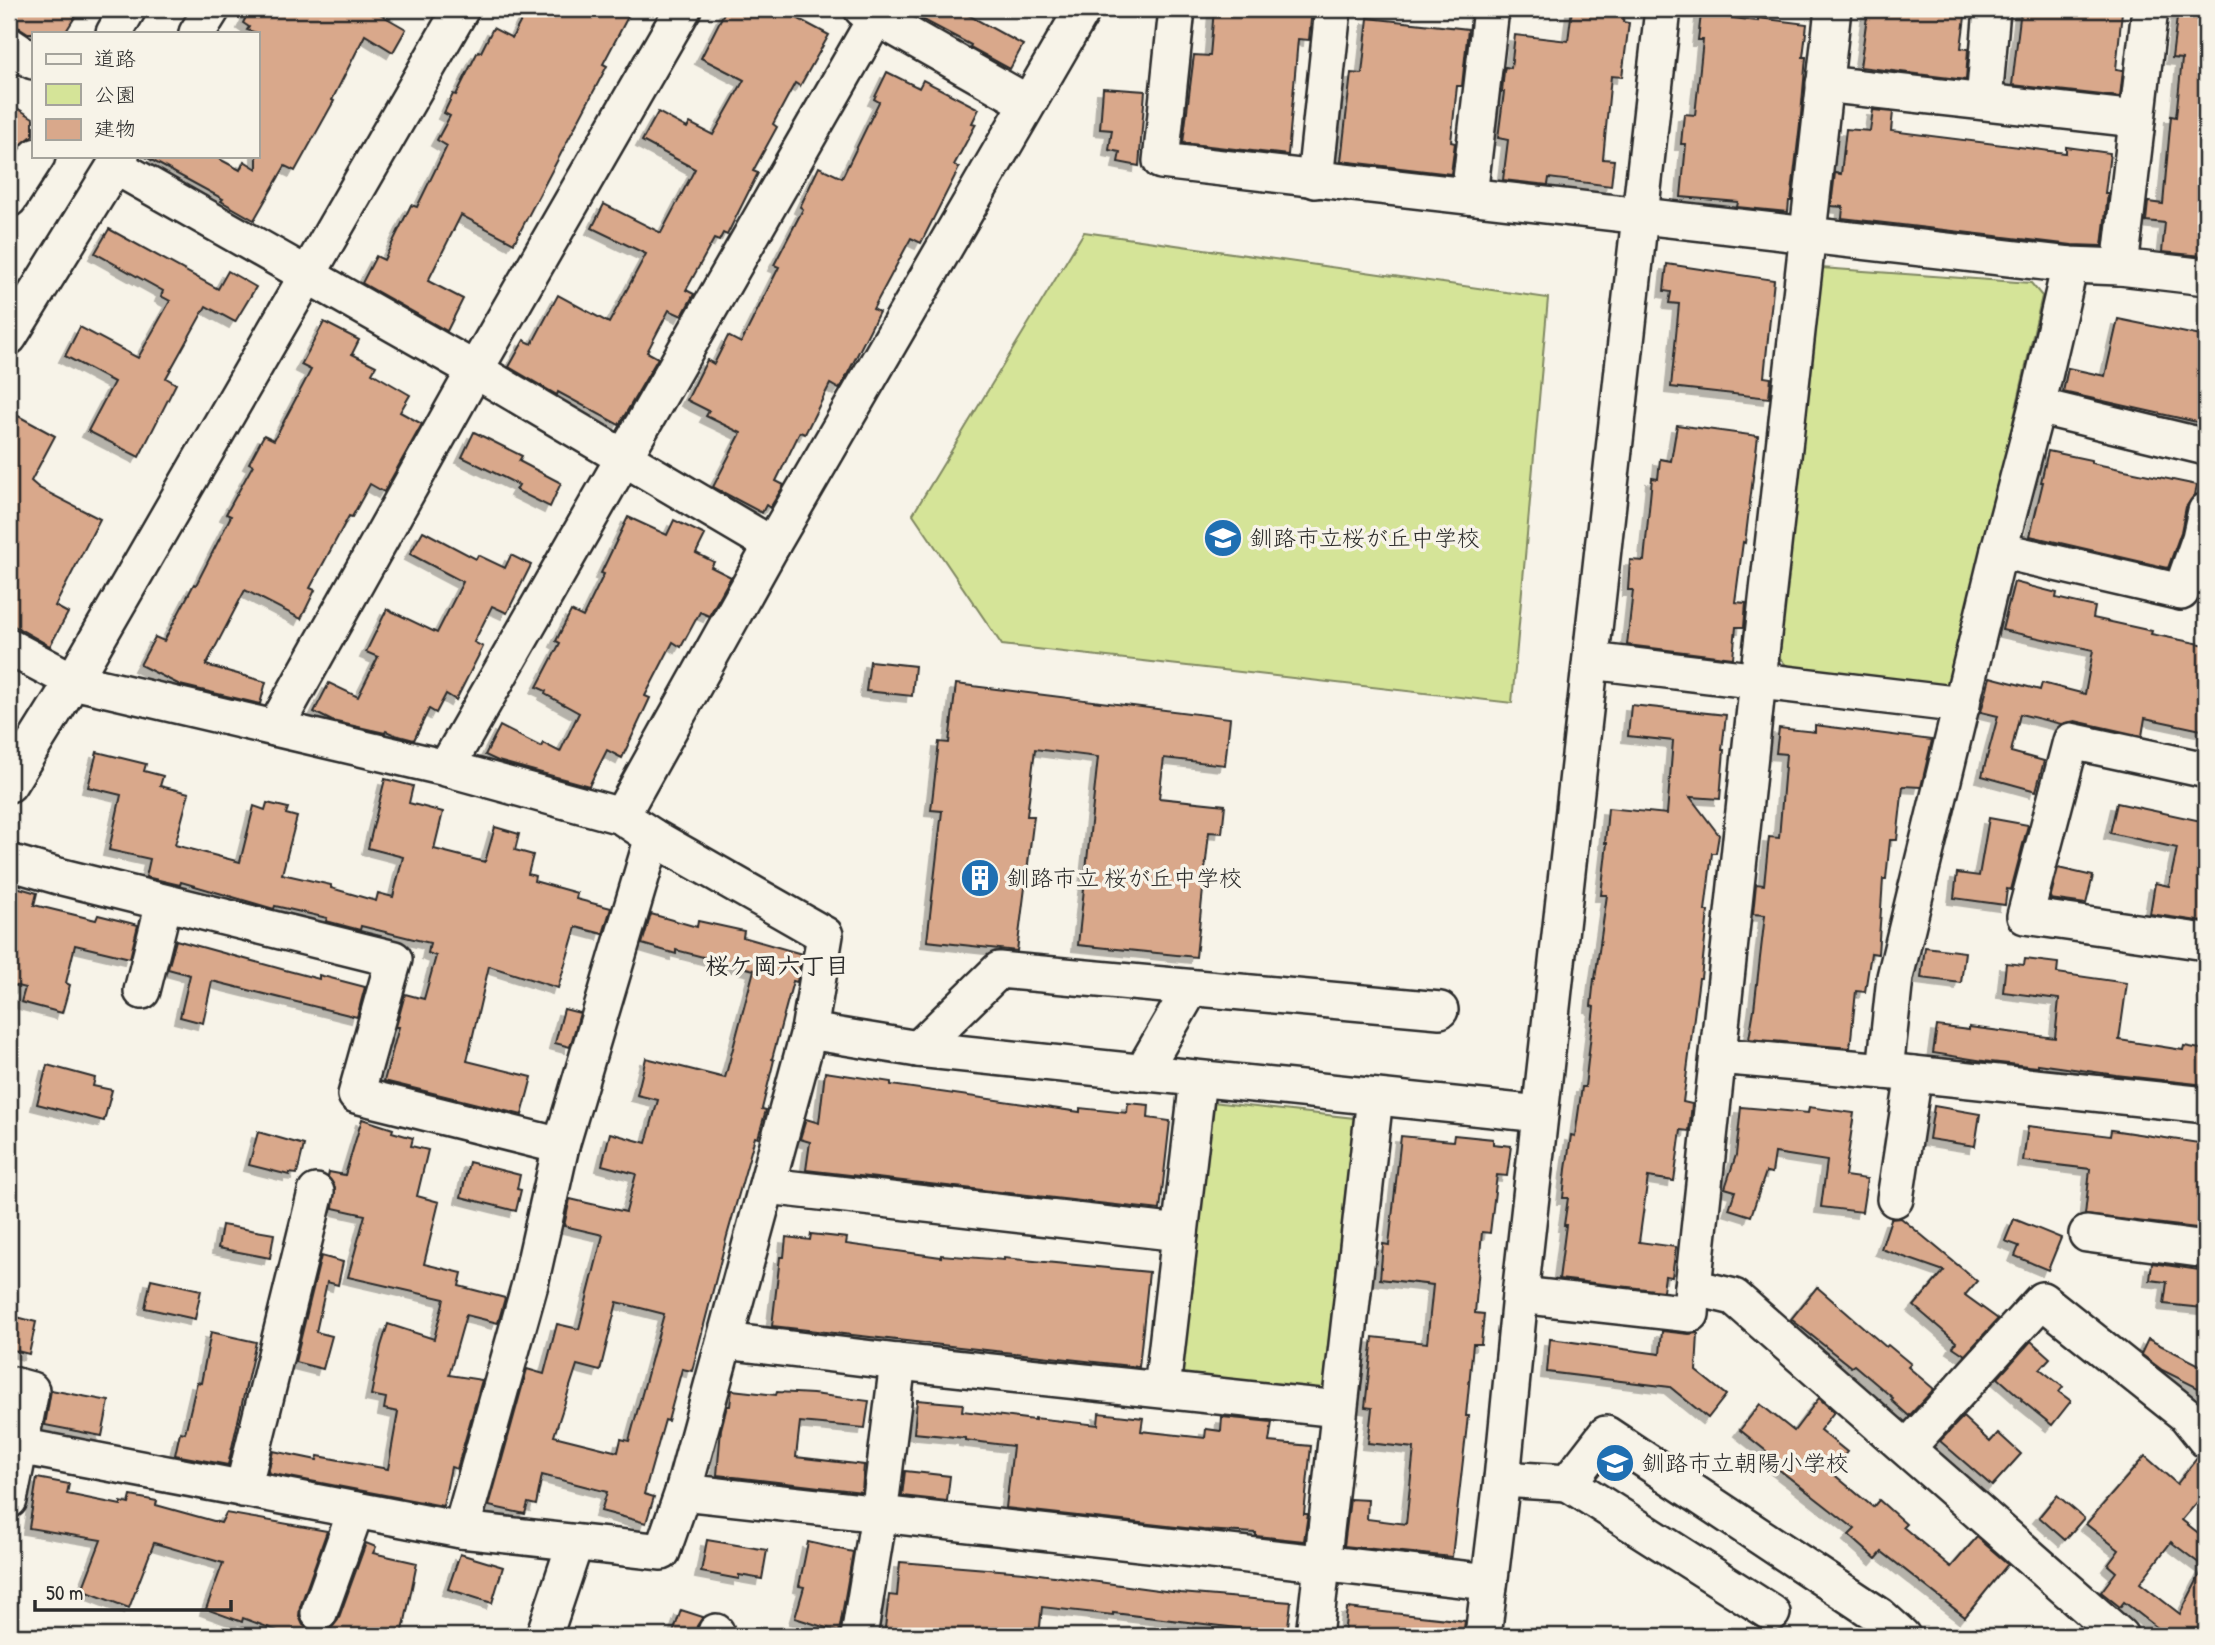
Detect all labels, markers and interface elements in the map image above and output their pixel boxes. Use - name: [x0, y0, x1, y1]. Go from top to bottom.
- legend: [32, 32, 259, 158]
- text: 道路: [94, 44, 136, 73]
- text: 公園: [94, 80, 136, 109]
- text: 建物: [94, 114, 136, 143]
- school or university icon: 釧路市立桜が丘中学校: [1202, 517, 1244, 559]
- place label: 釧路市立桜が丘中学校: [1250, 522, 1480, 553]
- building icon: 釧路市立 桜が丘中学校: [959, 857, 1001, 899]
- place label: 釧路市立 桜が丘中学校: [1007, 862, 1242, 893]
- district label: 桜ケ岡六丁目: [705, 949, 849, 981]
- school or university icon: 釧路市立朝陽小学校: [1594, 1442, 1636, 1484]
- place label: 釧路市立朝陽小学校: [1642, 1447, 1849, 1478]
- scale bar: [35, 1568, 231, 1612]
- text: 50 m: [46, 1578, 83, 1607]

